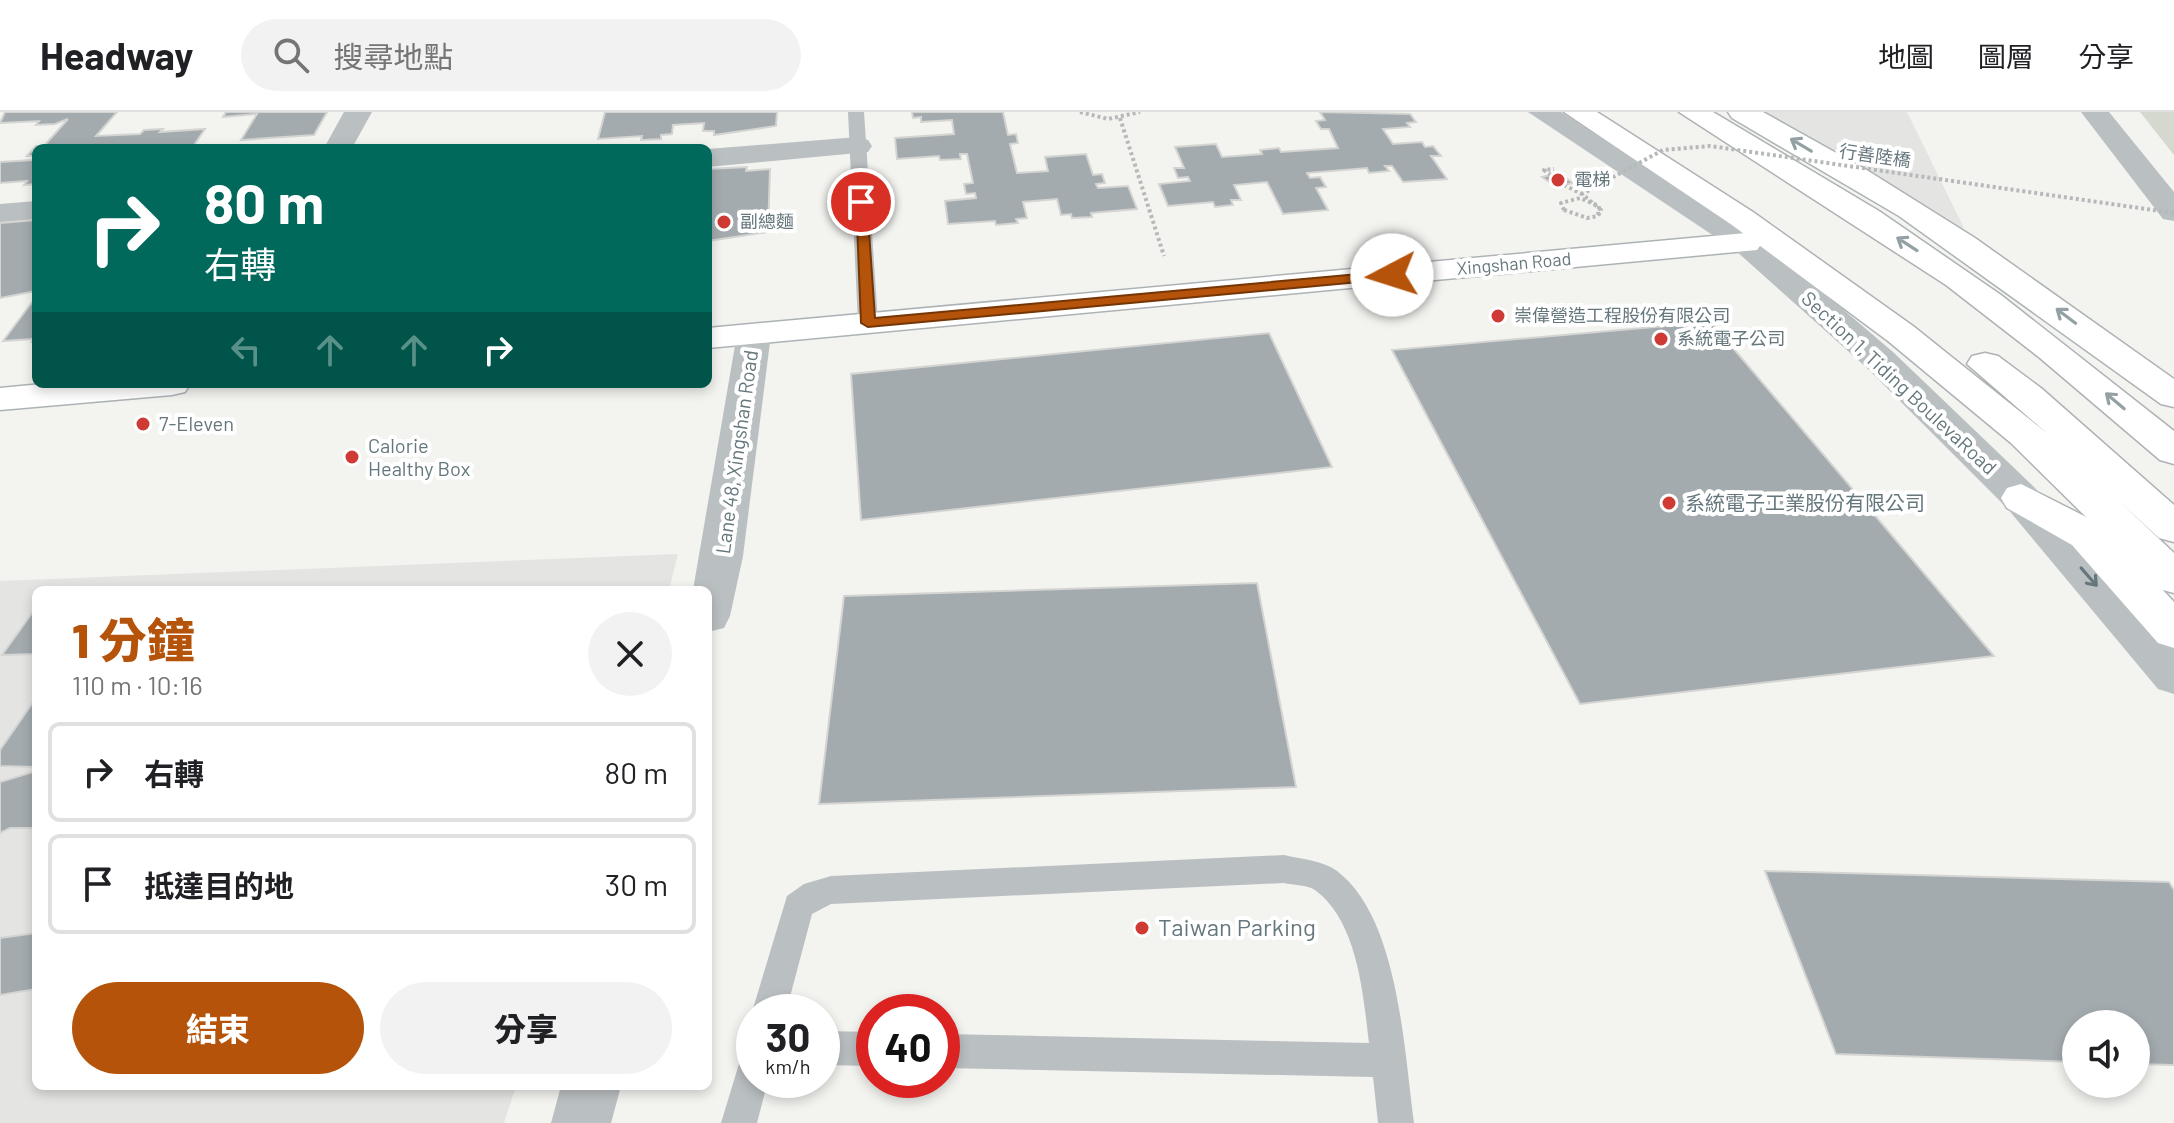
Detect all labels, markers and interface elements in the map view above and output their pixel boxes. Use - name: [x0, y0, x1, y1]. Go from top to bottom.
- search box: [241, 19, 801, 91]
- text: Headway: [40, 32, 193, 78]
- icon: search: [269, 33, 313, 77]
- text: 搜尋地點: [333, 38, 453, 74]
- text: 地圖: [1878, 39, 1934, 73]
- text: 圖層: [1978, 39, 2034, 73]
- text: 分享: [2078, 39, 2134, 73]
- one-way arrow: [1790, 137, 1813, 153]
- street label: 行善陸橋: [1838, 139, 1912, 171]
- text: 80 m: [204, 168, 324, 235]
- pin: [827, 168, 895, 236]
- place label: 電梯: [1574, 168, 1610, 190]
- marker: 電梯: [1549, 171, 1567, 189]
- icon: right: [72, 176, 176, 280]
- icon: arrive: [839, 180, 883, 224]
- place label: 副總麵: [740, 210, 794, 232]
- marker: 副總麵: [715, 213, 733, 231]
- position arrow: [1350, 233, 1434, 317]
- one-way arrow: [1896, 236, 1919, 252]
- text: 右轉: [204, 242, 276, 285]
- street label: Xingshan Road: [1456, 247, 1572, 279]
- street label: Section 1, Tiding BoulevaRoad: [1797, 286, 2002, 479]
- place label: 崇偉營造工程股份有限公司: [1514, 304, 1730, 326]
- marker: 崇偉營造工程股份有限公司: [1489, 307, 1507, 325]
- one-way arrow: [2056, 308, 2078, 324]
- place label: 系統電子公司: [1677, 327, 1785, 349]
- icon: left: [224, 328, 268, 372]
- icon: ahead: [308, 328, 352, 372]
- icon: ahead: [392, 328, 436, 372]
- icon: right: [476, 328, 520, 372]
- marker: 系統電子公司: [1652, 330, 1670, 348]
- street label: Lane 48, Xingshan Road: [710, 348, 762, 555]
- one-way arrow: [2105, 392, 2125, 410]
- place label: 7-Eleven: [159, 411, 234, 435]
- marker: 7-Eleven: [134, 415, 152, 433]
- place label: Calorie Healthy Box: [368, 433, 471, 480]
- marker: Calorie Healthy Box: [343, 448, 361, 466]
- place label: 系統電子工業股份有限公司: [1685, 490, 1925, 514]
- marker: 系統電子工業股份有限公司: [1660, 494, 1678, 512]
- one-way arrow: [2080, 566, 2098, 587]
- text: 1 分鐘: [72, 610, 195, 668]
- button: close: [588, 612, 672, 696]
- text: 110 m · 10:16: [72, 669, 203, 700]
- icon: right: [76, 750, 120, 794]
- text: 80 m: [605, 754, 668, 790]
- text: 右轉: [144, 755, 204, 791]
- icon: arrive: [76, 862, 120, 906]
- text: 30 m: [605, 866, 668, 902]
- text: 抵達目的地: [144, 867, 294, 903]
- place label: Taiwan Parking: [1158, 912, 1316, 941]
- marker: Taiwan Parking: [1133, 919, 1151, 937]
- button: 結束: [72, 982, 364, 1074]
- button: 分享: [380, 982, 672, 1074]
- speed limit sign: 40: [856, 994, 960, 1098]
- map controls: [2062, 1010, 2150, 1098]
- button: sound: [2062, 1010, 2150, 1098]
- text: 30: [766, 1012, 810, 1060]
- text: km/h: [765, 1054, 811, 1078]

